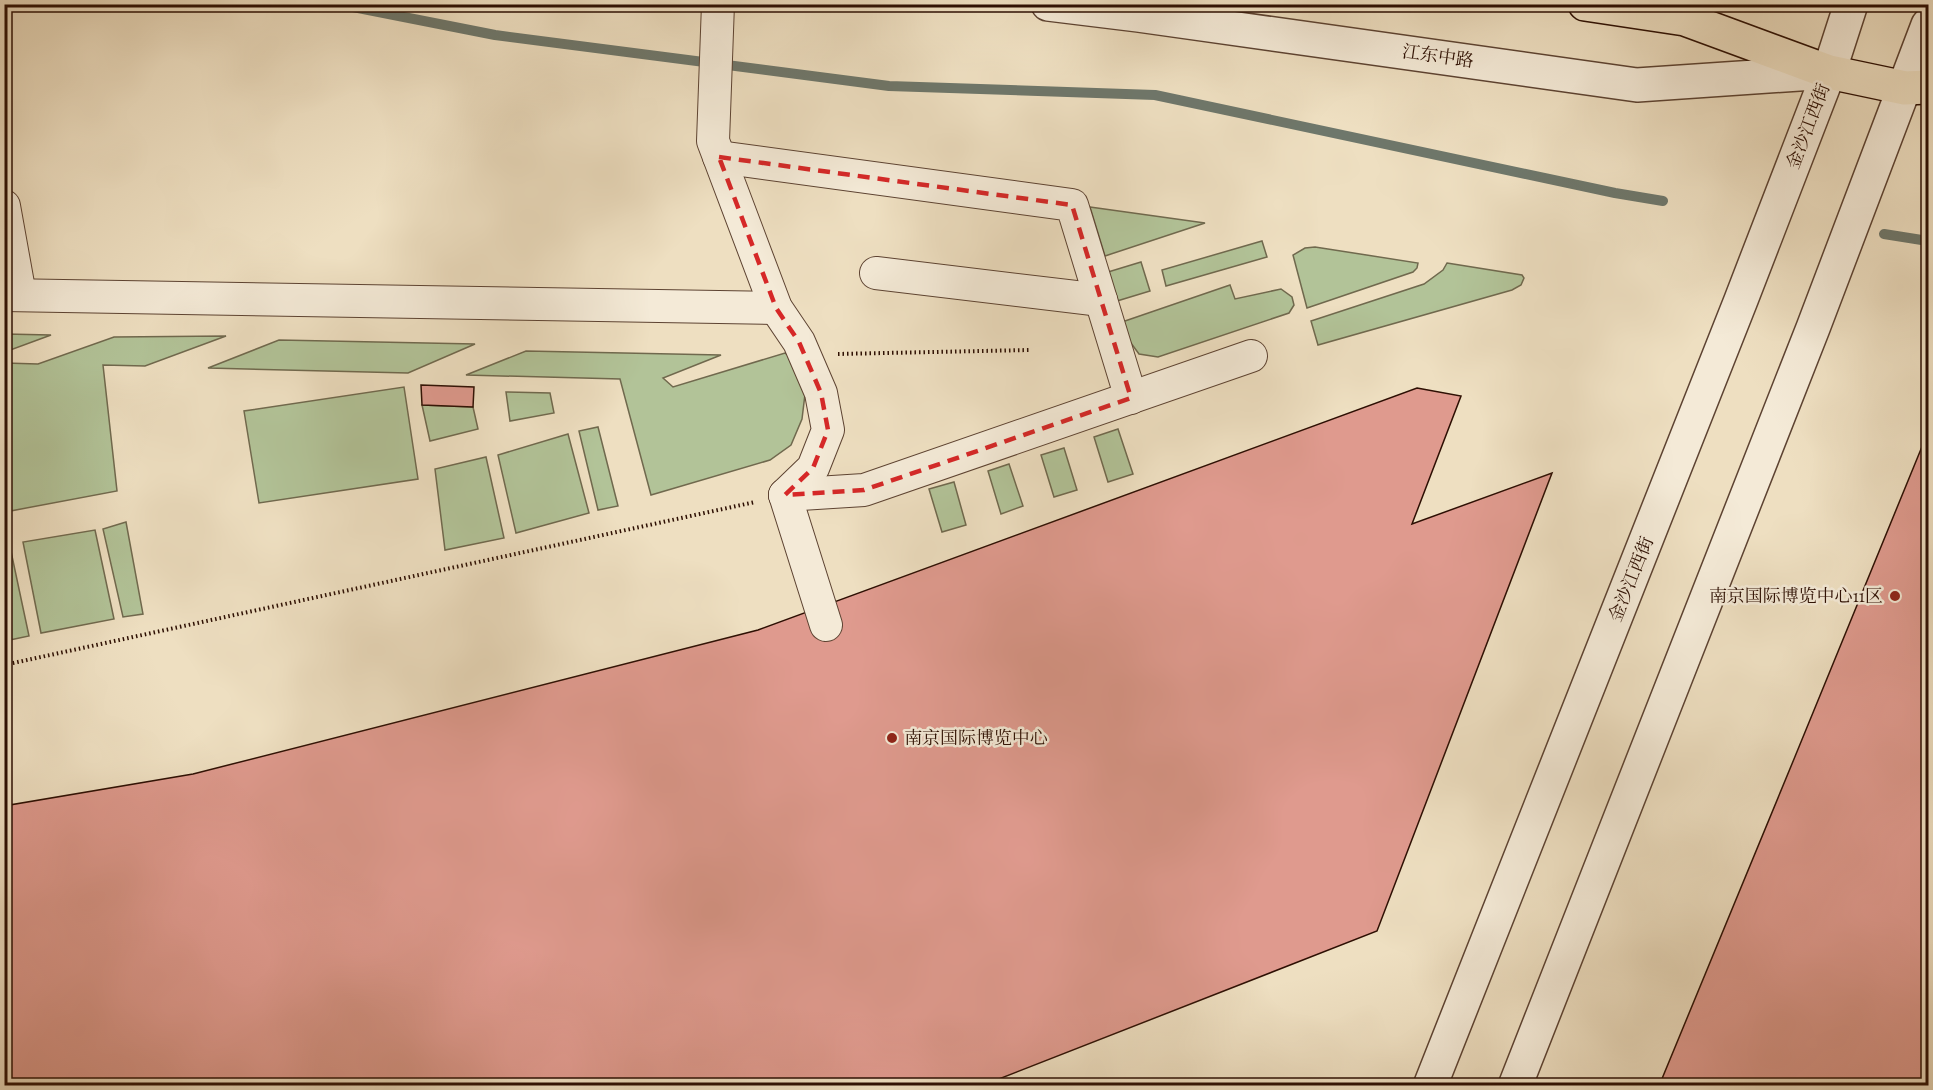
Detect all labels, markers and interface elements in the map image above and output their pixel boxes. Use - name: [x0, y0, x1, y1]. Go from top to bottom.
- street label: 江东中路: [1401, 39, 1475, 73]
- street label: 金沙江西街: [1781, 80, 1835, 172]
- street label: 金沙江西街: [1603, 533, 1659, 625]
- place label: 南京国际博览中心11区: [1709, 584, 1883, 608]
- marker: 南京国际博览中心11区: [1888, 589, 1902, 603]
- place label: 南京国际博览中心: [904, 726, 1048, 750]
- marker: 南京国际博览中心: [885, 731, 899, 745]

